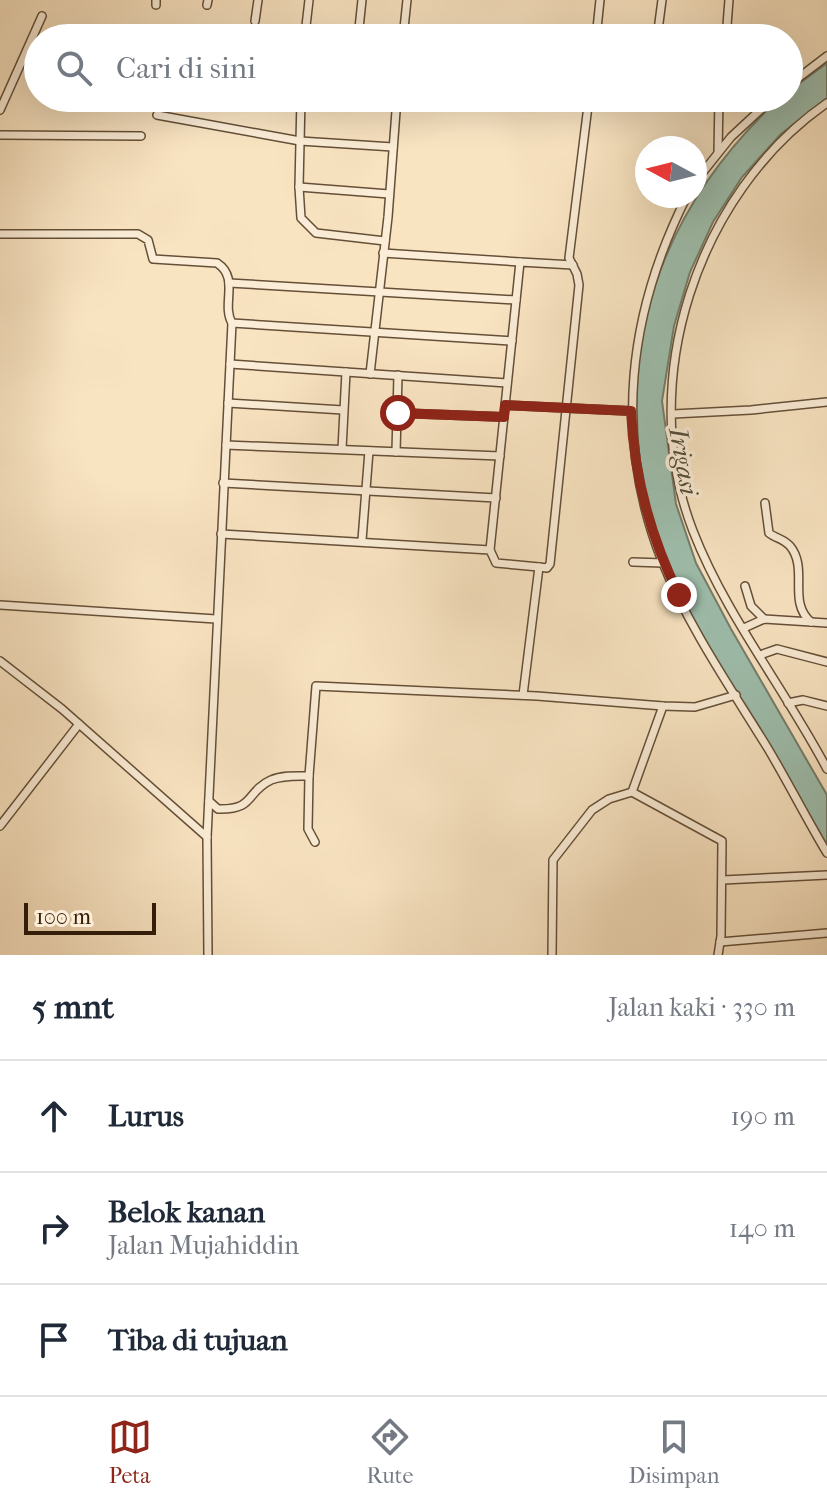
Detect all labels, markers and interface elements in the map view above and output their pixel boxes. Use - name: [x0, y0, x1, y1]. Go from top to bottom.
- search box: [24, 24, 803, 112]
- icon: search: [52, 46, 96, 90]
- text: Cari di sini: [116, 51, 256, 86]
- north arrow: [635, 136, 707, 208]
- route start: [380, 395, 416, 431]
- water label: Irigasi: [662, 424, 705, 499]
- route end: [661, 577, 697, 613]
- scale bar: [24, 899, 156, 935]
- text: 100 m: [36, 904, 91, 930]
- text: 5 mnt: [32, 987, 114, 1027]
- text: Jalan kaki · 330 m: [608, 992, 795, 1023]
- icon: ahead: [32, 1094, 76, 1138]
- text: Lurus: [108, 1099, 184, 1134]
- text: 190 m: [731, 1101, 795, 1132]
- text: Belok kanan: [108, 1195, 265, 1230]
- icon: right: [32, 1206, 76, 1250]
- text: 140 m: [729, 1213, 795, 1244]
- text: Jalan Mujahiddin: [108, 1230, 299, 1261]
- icon: arrive: [32, 1318, 76, 1362]
- text: Tiba di tujuan: [108, 1323, 288, 1358]
- tab: Peta: [108, 1415, 152, 1489]
- tab: Rute: [367, 1415, 413, 1489]
- tab: Disimpan: [628, 1415, 719, 1489]

